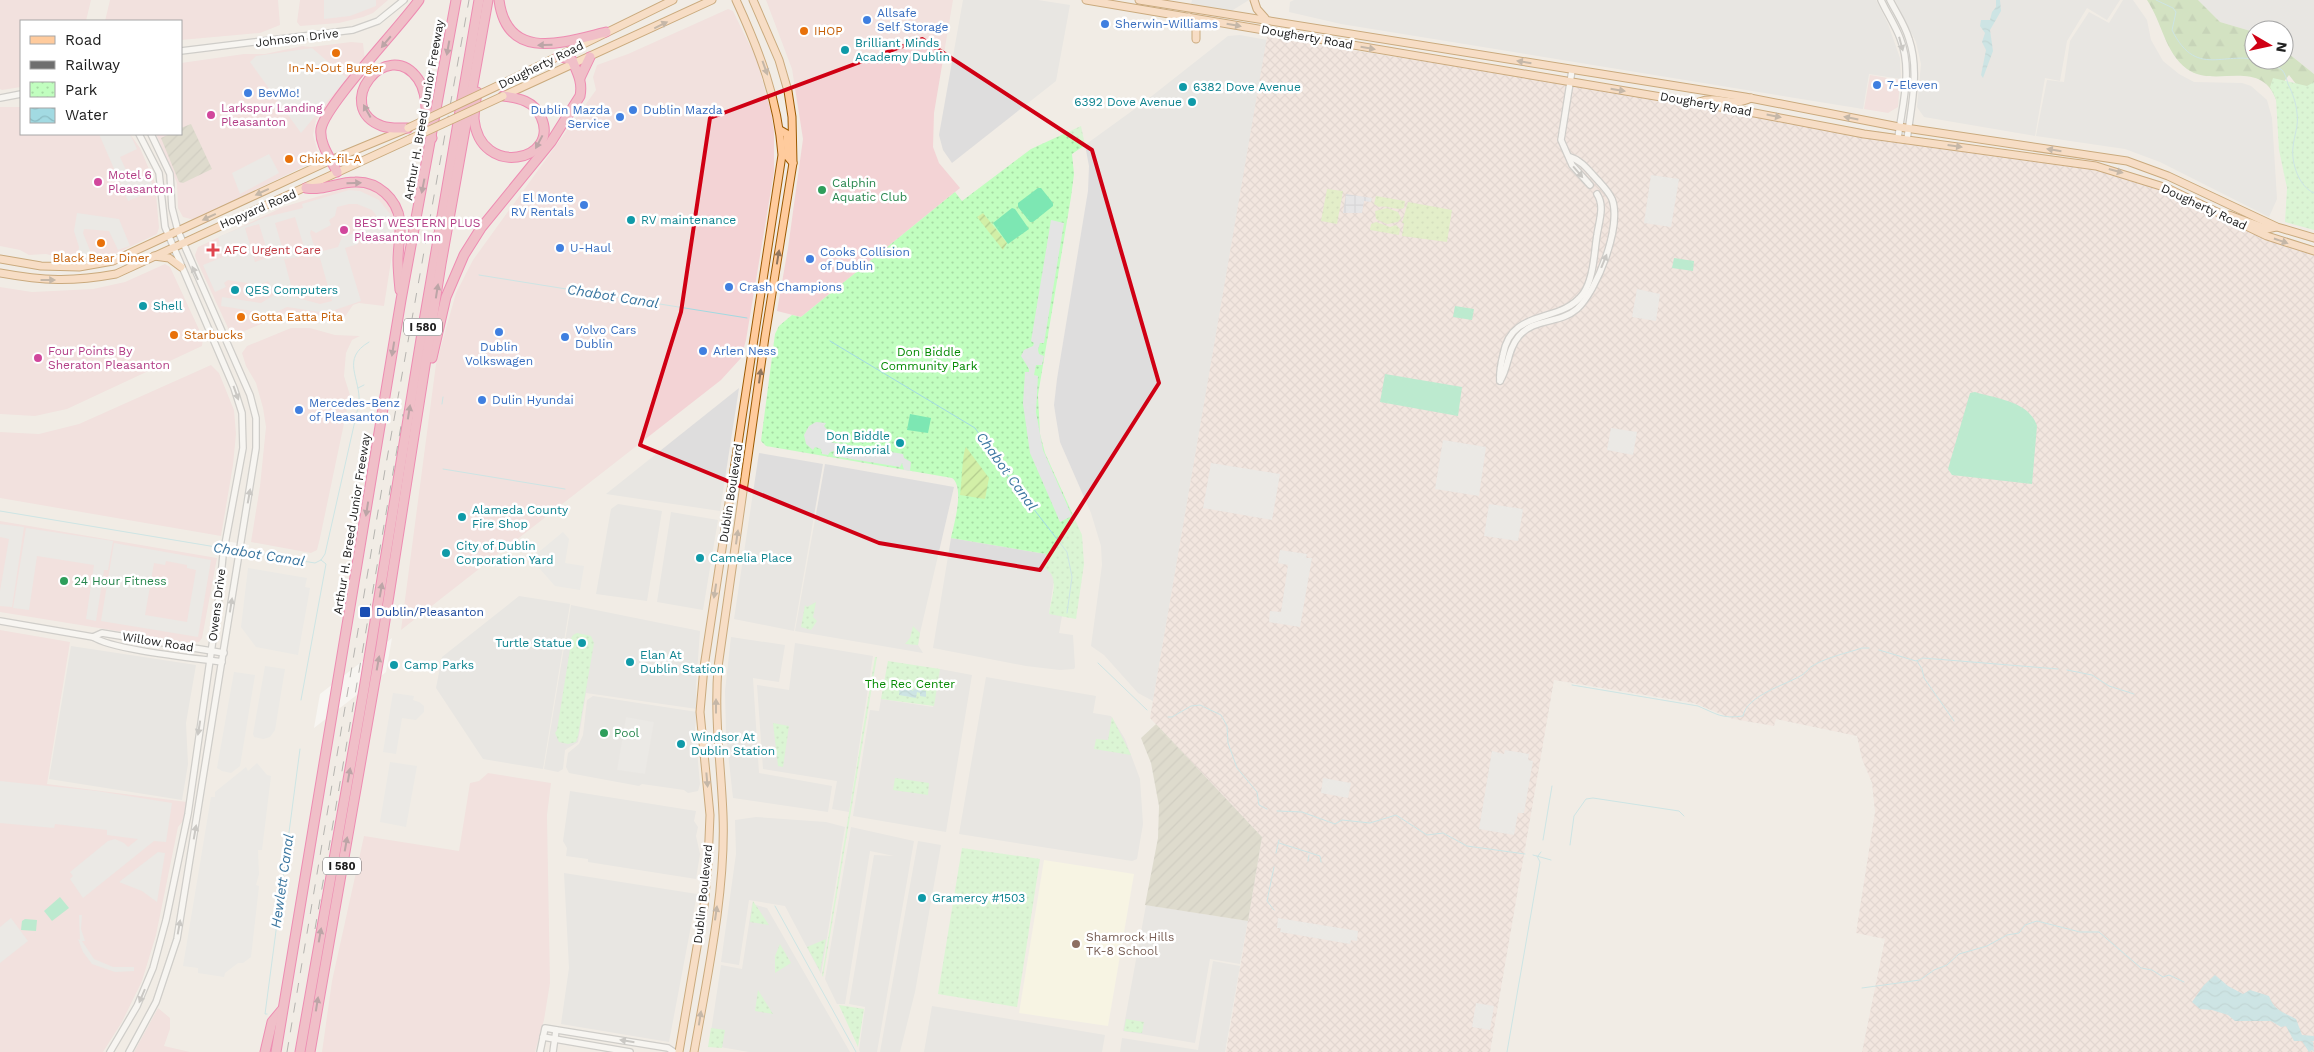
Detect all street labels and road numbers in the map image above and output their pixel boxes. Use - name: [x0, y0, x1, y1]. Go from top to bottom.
- street label: Arthur H. Breed Junior Freeway: [401, 18, 447, 201]
- street label: Dougherty Road: [1260, 22, 1354, 52]
- street label: Johnson Drive: [255, 26, 339, 50]
- street label: Dougherty Road: [496, 38, 586, 92]
- street label: Dougherty Road: [1659, 89, 1753, 119]
- street label: Dougherty Road: [2159, 181, 2249, 233]
- street label: Hopyard Road: [218, 187, 298, 231]
- road number: I 580: [404, 318, 442, 336]
- street label: Arthur H. Breed Junior Freeway: [331, 432, 373, 616]
- street label: Dublin Boulevard: [716, 443, 746, 543]
- street label: Owens Drive: [206, 568, 228, 642]
- street label: Willow Road: [121, 629, 195, 655]
- street label: Dublin Boulevard: [691, 844, 715, 944]
- road number: I 580: [323, 858, 361, 874]

